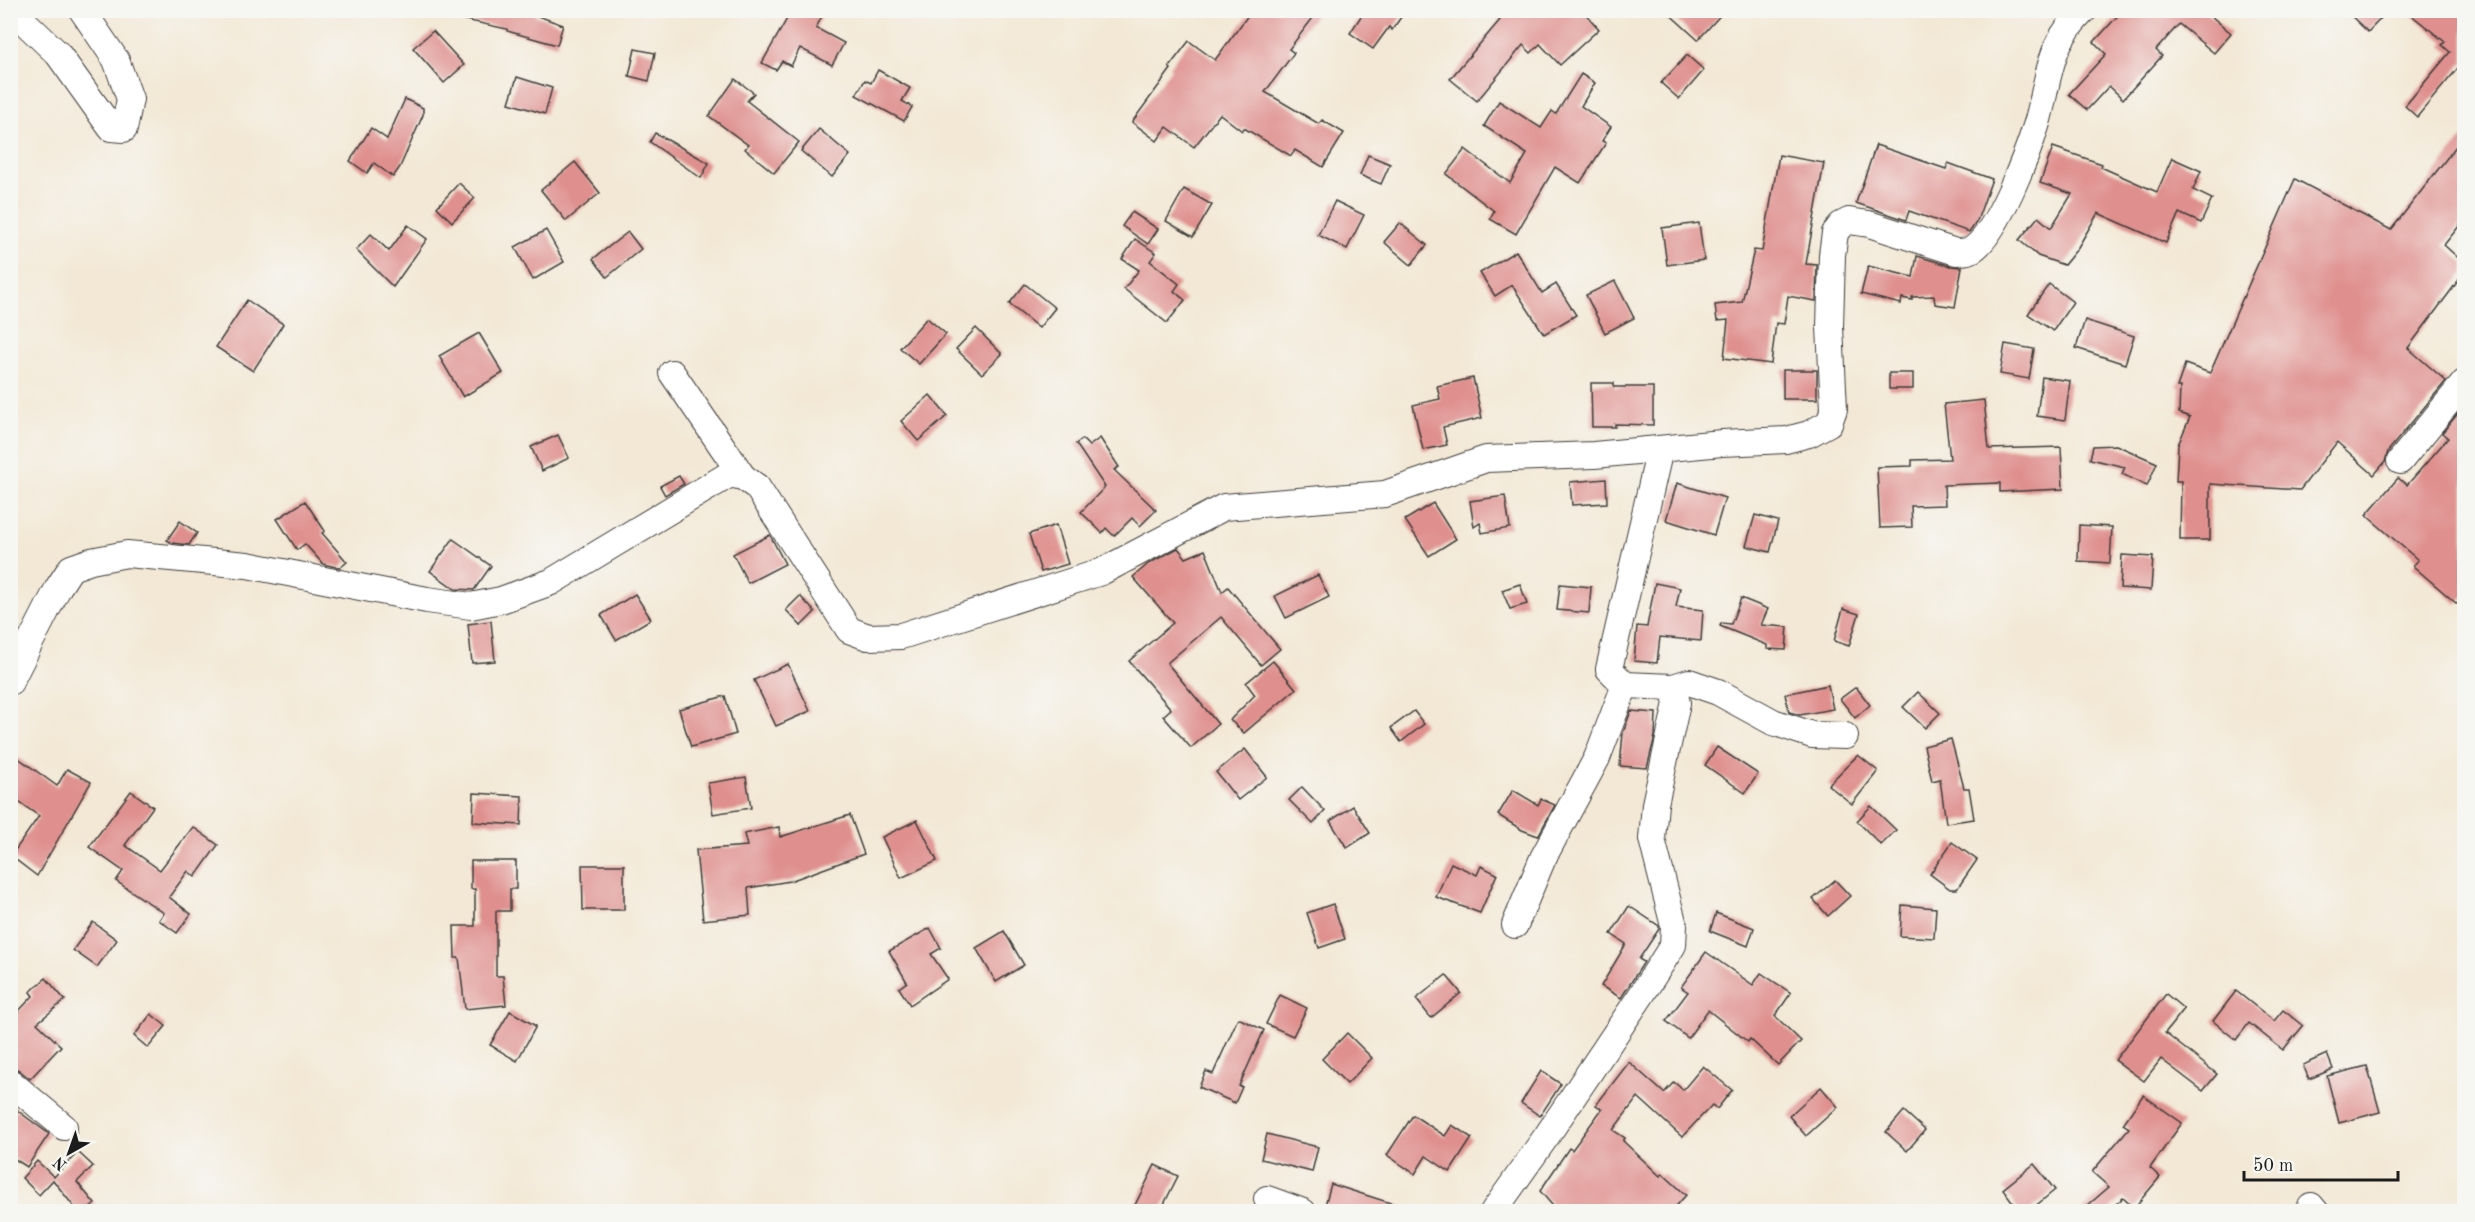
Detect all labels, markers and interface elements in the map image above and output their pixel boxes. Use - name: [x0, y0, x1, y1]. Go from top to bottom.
- north arrow: [39, 1123, 99, 1183]
- scale bar: [2244, 1144, 2398, 1182]
- text: N: [50, 1152, 70, 1173]
- text: 50 m: [2253, 1157, 2293, 1175]

